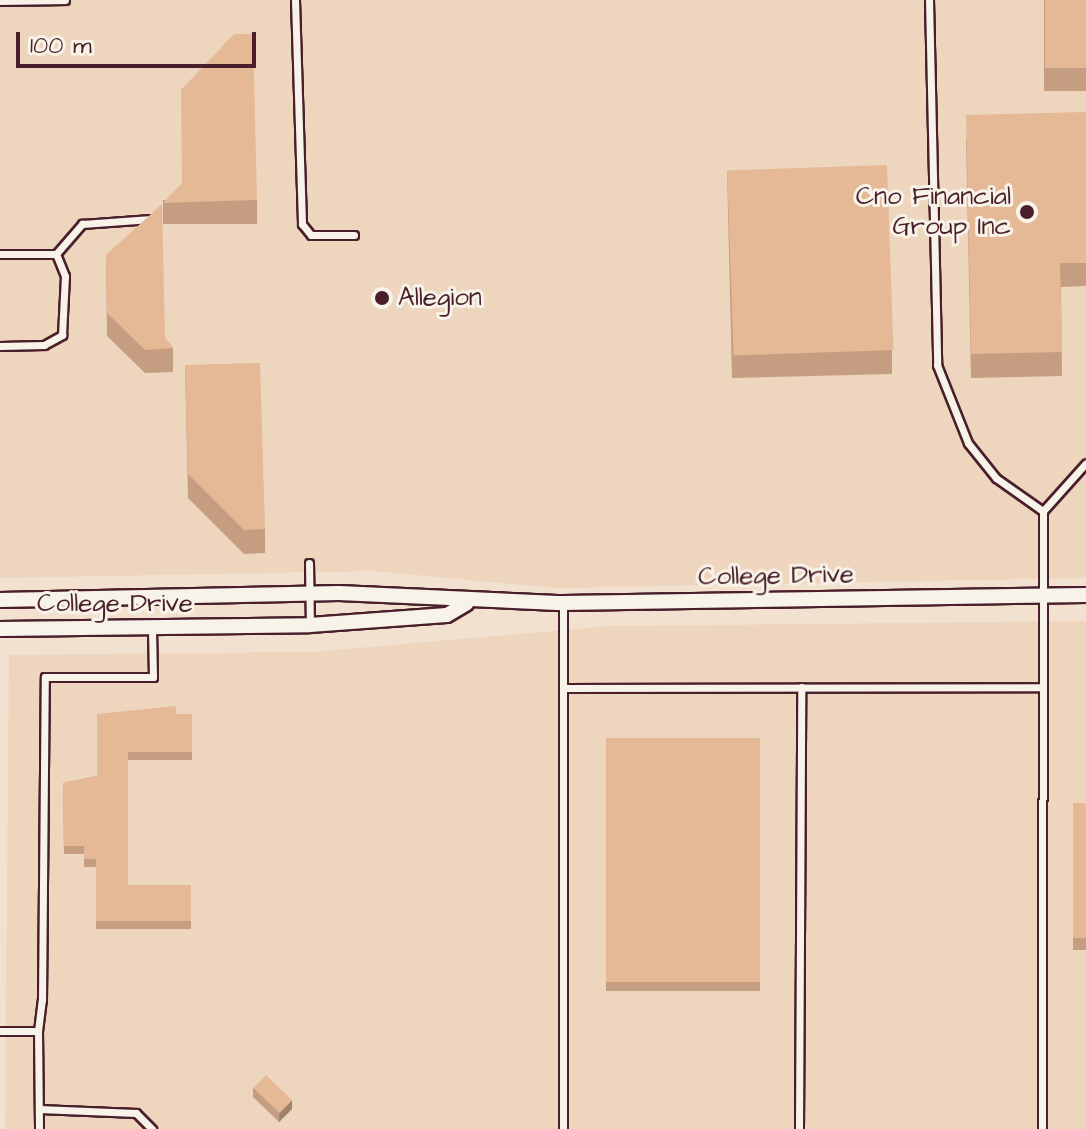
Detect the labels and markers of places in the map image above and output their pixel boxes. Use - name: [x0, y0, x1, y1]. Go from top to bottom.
- place label: Cno Financial Group Inc: [856, 181, 1011, 242]
- marker: Cno Financial Group Inc: [1018, 203, 1036, 221]
- place label: Allegion: [398, 282, 482, 314]
- marker: Allegion: [373, 289, 391, 307]

